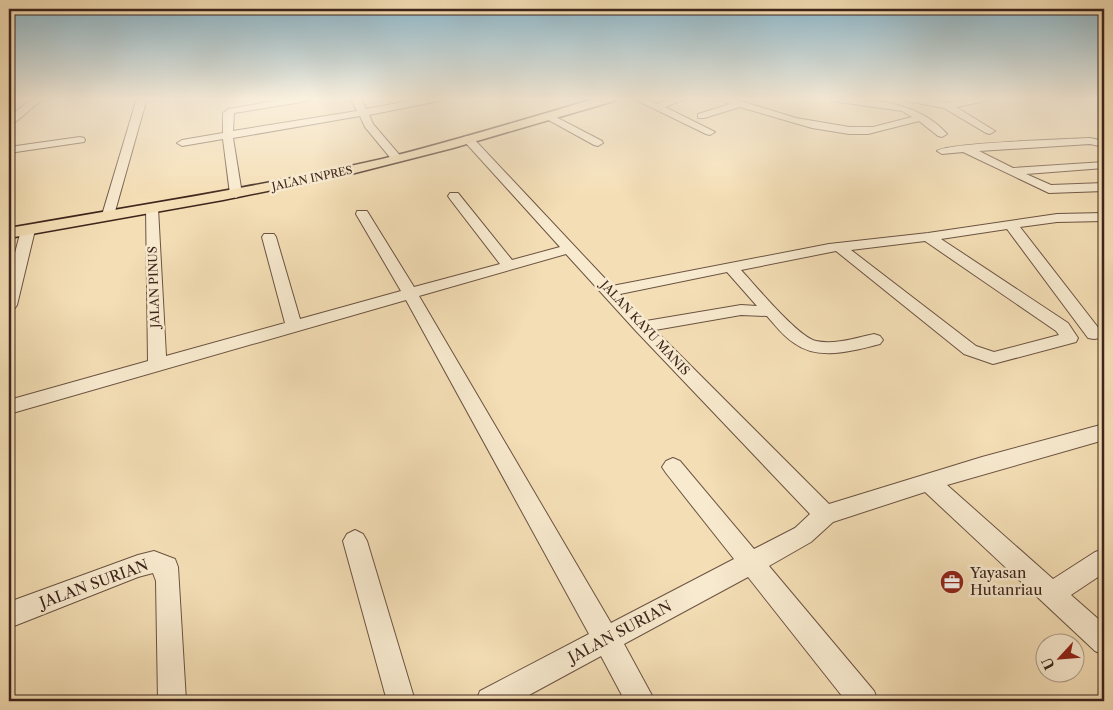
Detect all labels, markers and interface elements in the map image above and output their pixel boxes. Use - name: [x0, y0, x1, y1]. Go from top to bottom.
- street label: JALAN INPRES: [268, 163, 354, 194]
- street label: JALAN PINUS: [145, 246, 162, 330]
- street label: JALAN KAYU MANIS: [596, 276, 693, 378]
- street label: JALAN SURIAN: [35, 555, 151, 613]
- place label: Yayasan Hutanriau: [969, 563, 1043, 599]
- office icon: Yayasan Hutanriau: [939, 569, 965, 595]
- street label: JALAN SURIAN: [563, 596, 675, 668]
- north arrow: [1036, 632, 1086, 682]
- text: U: [1037, 654, 1059, 673]

